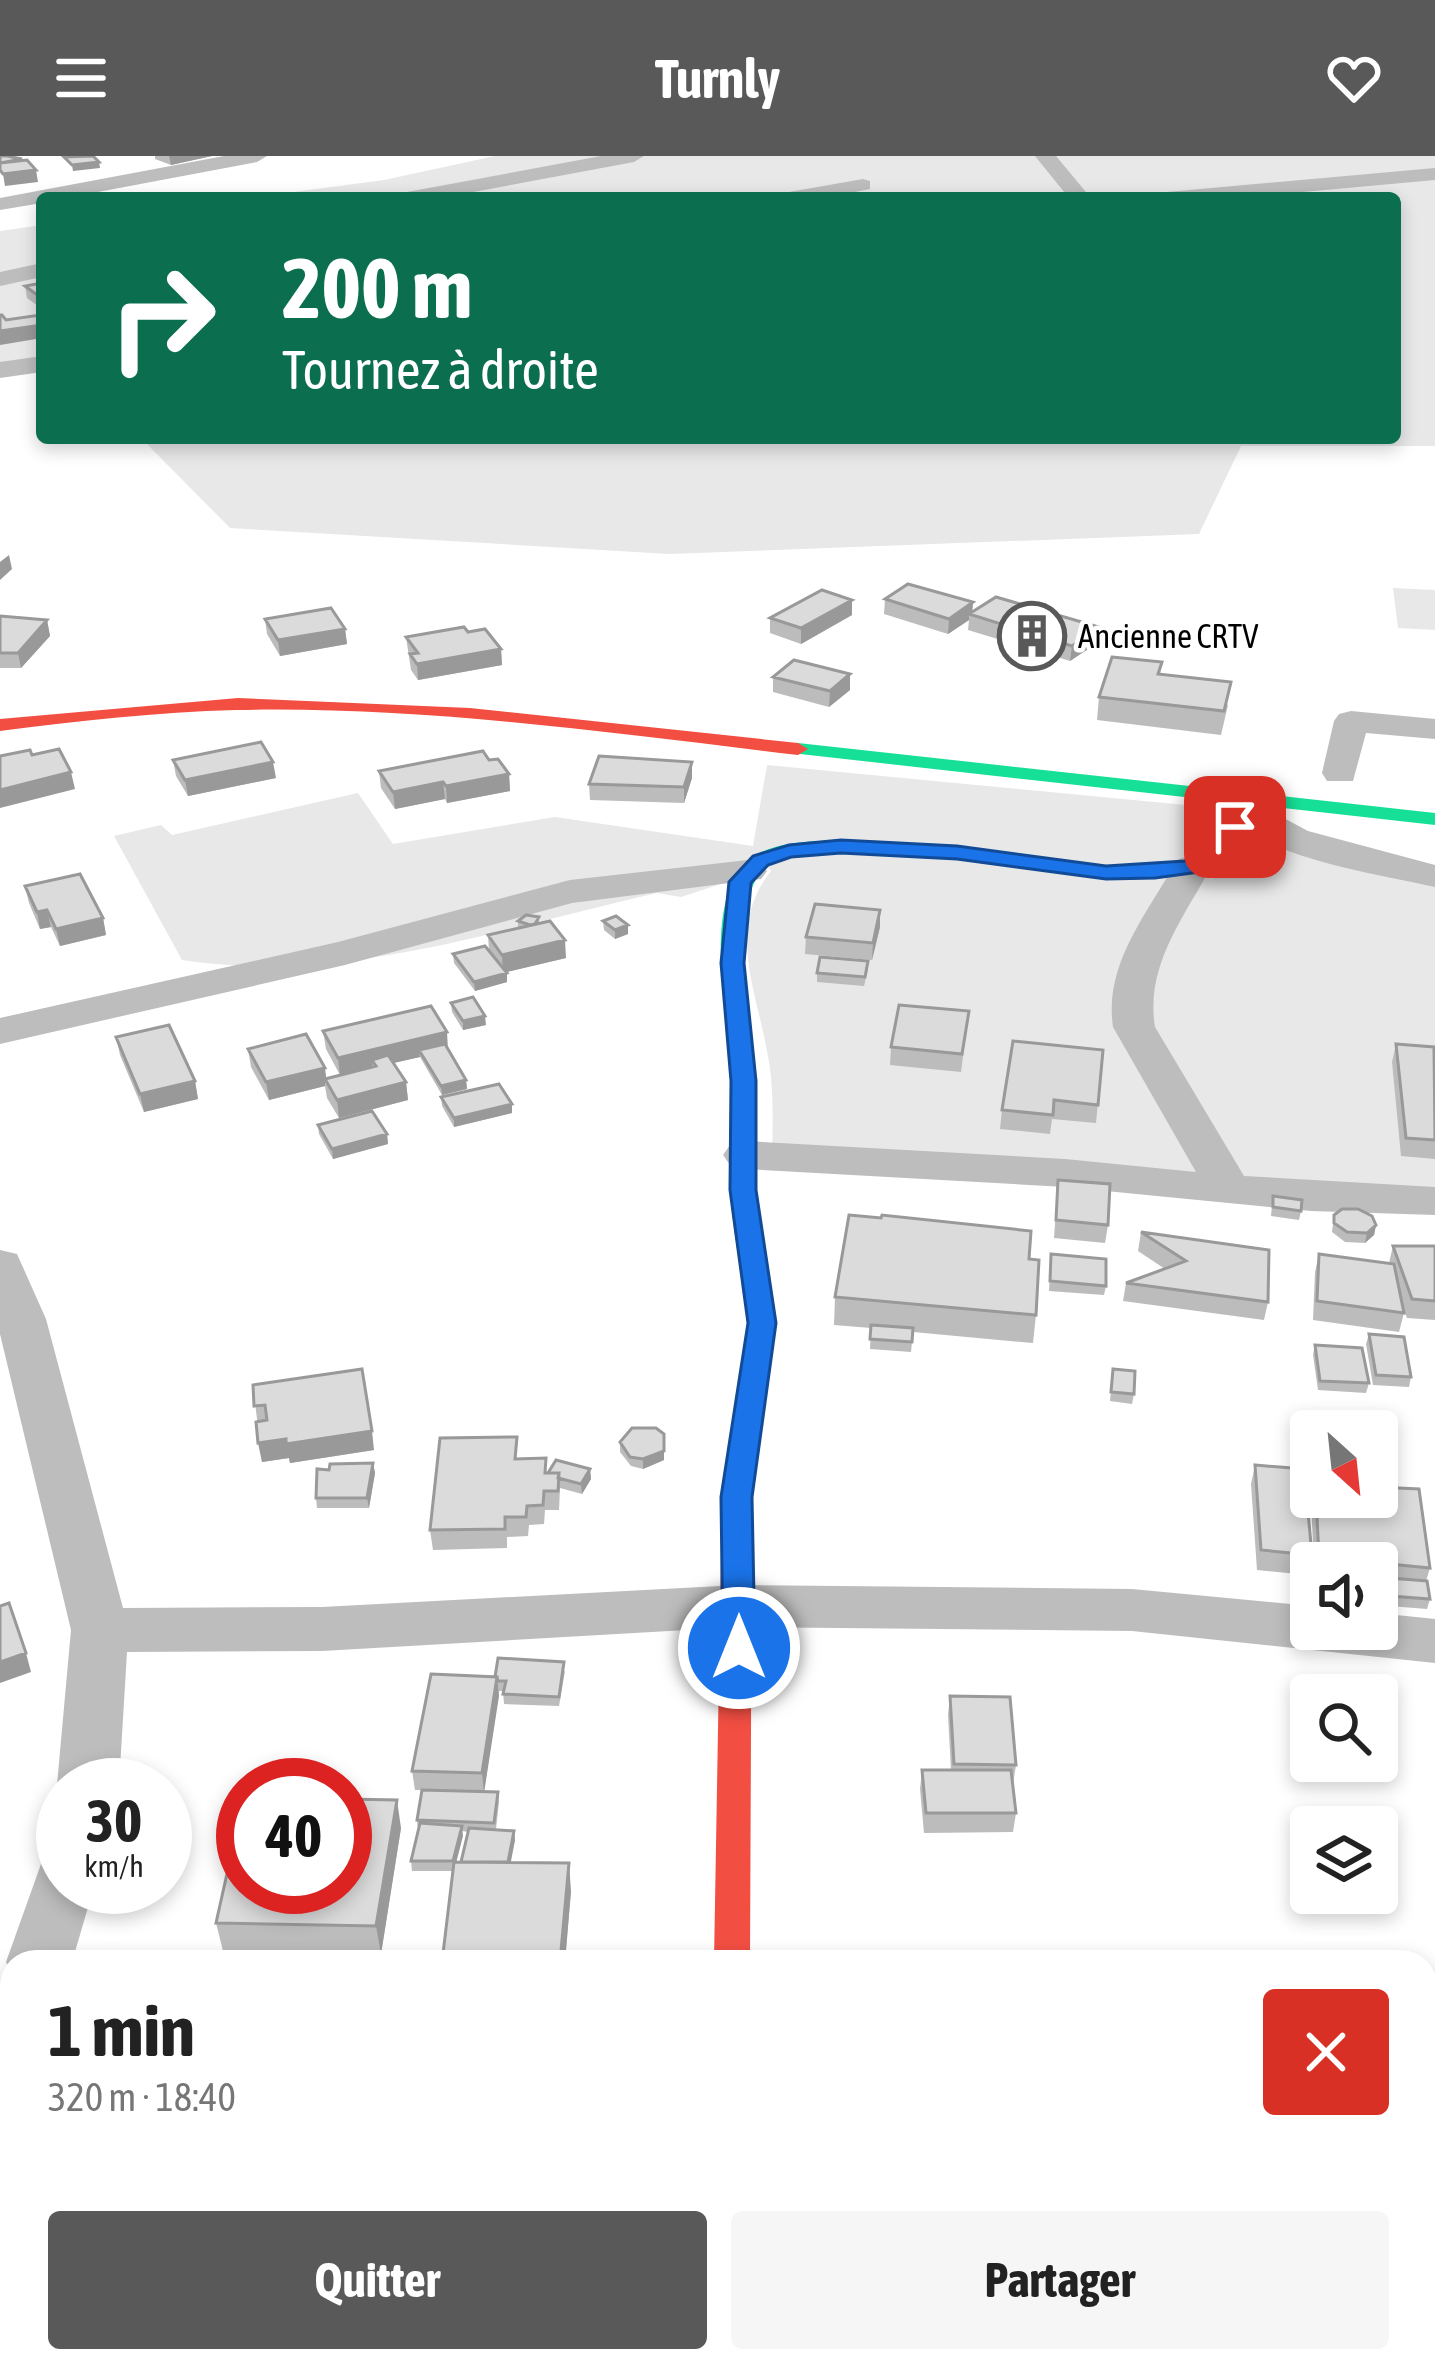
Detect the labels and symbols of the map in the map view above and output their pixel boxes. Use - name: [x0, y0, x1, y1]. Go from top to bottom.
- building icon: Ancienne CRTV: [997, 601, 1067, 671]
- place label: Ancienne CRTV: [1078, 617, 1259, 655]
- pin: [1184, 776, 1286, 878]
- north arrow: [1290, 1410, 1398, 1518]
- position arrow: [676, 1585, 802, 1711]
- speed limit sign: 40: [216, 1758, 372, 1914]

